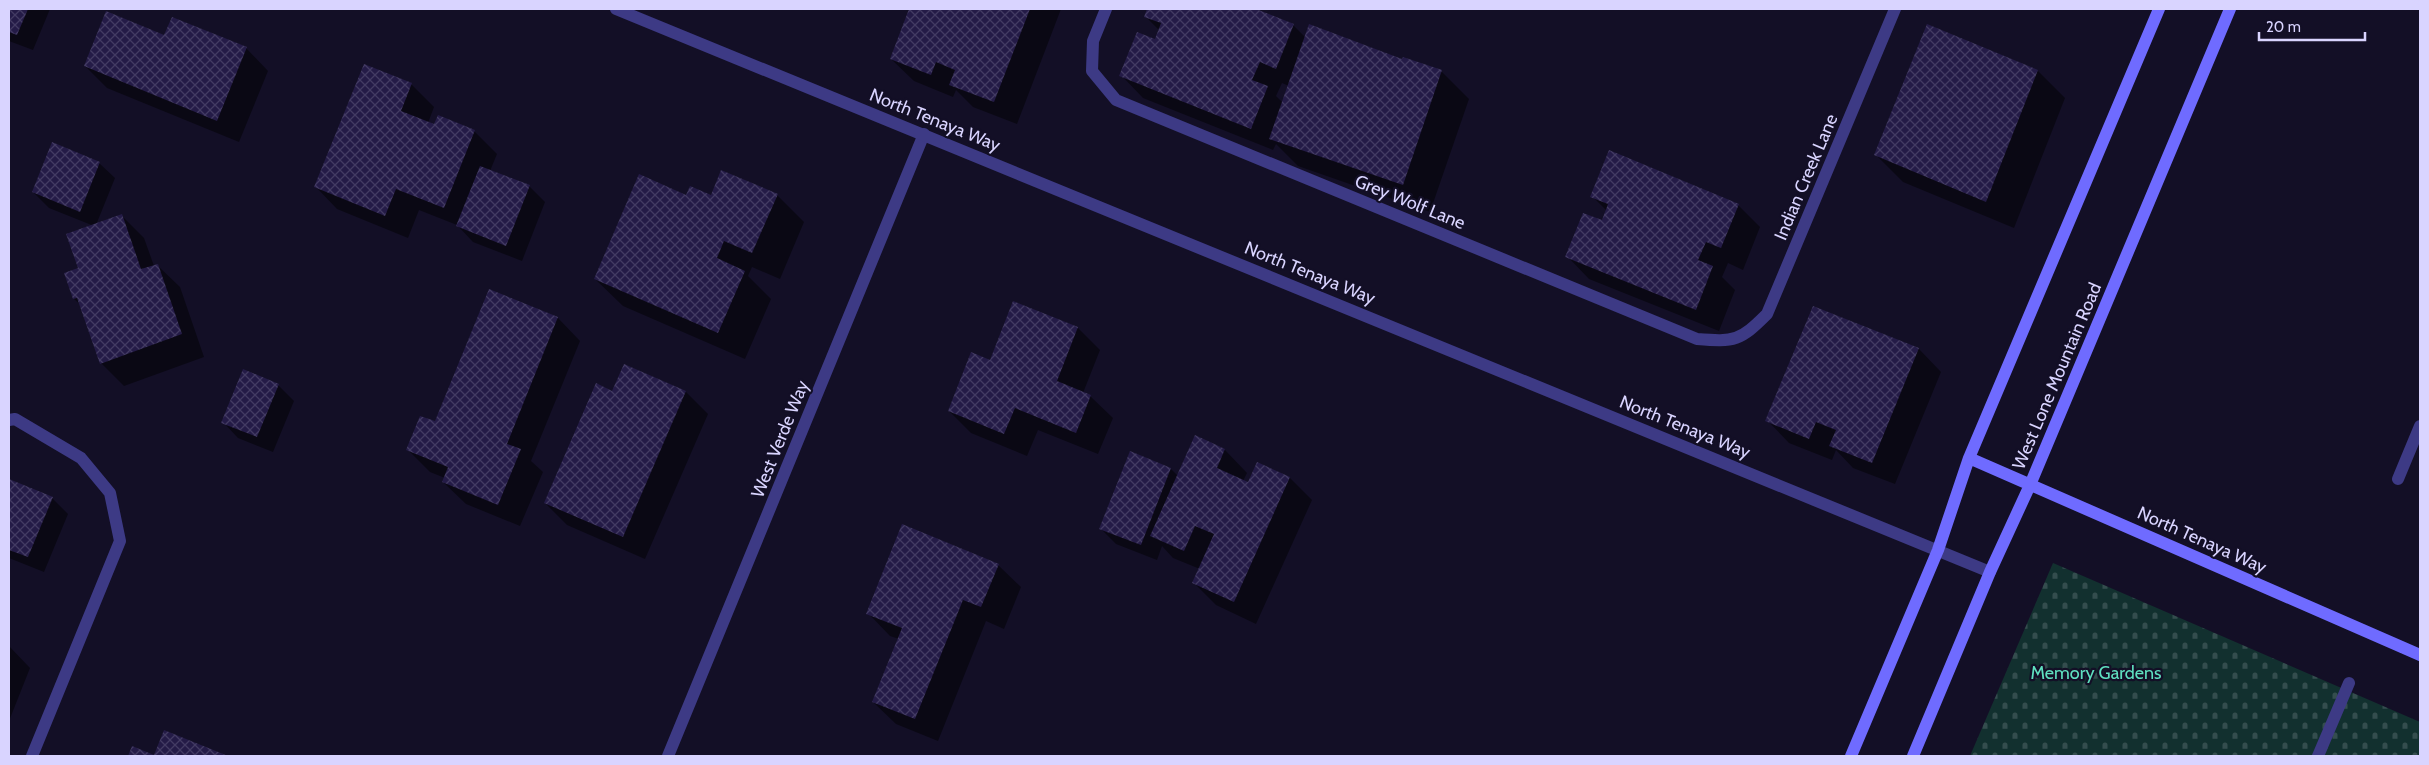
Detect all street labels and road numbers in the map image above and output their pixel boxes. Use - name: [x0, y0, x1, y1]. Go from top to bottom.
- street label: North Tenaya Way: [866, 84, 1004, 156]
- street label: Indian Creek Lane: [1770, 111, 1842, 243]
- street label: Grey Wolf Lane: [1352, 170, 1468, 234]
- street label: North Tenaya Way: [1241, 237, 1379, 309]
- street label: West Lone Mountain Road: [2008, 279, 2106, 473]
- street label: West Verde Way: [746, 377, 814, 501]
- street label: North Tenaya Way: [1616, 391, 1754, 463]
- street label: North Tenaya Way: [2134, 502, 2270, 578]

